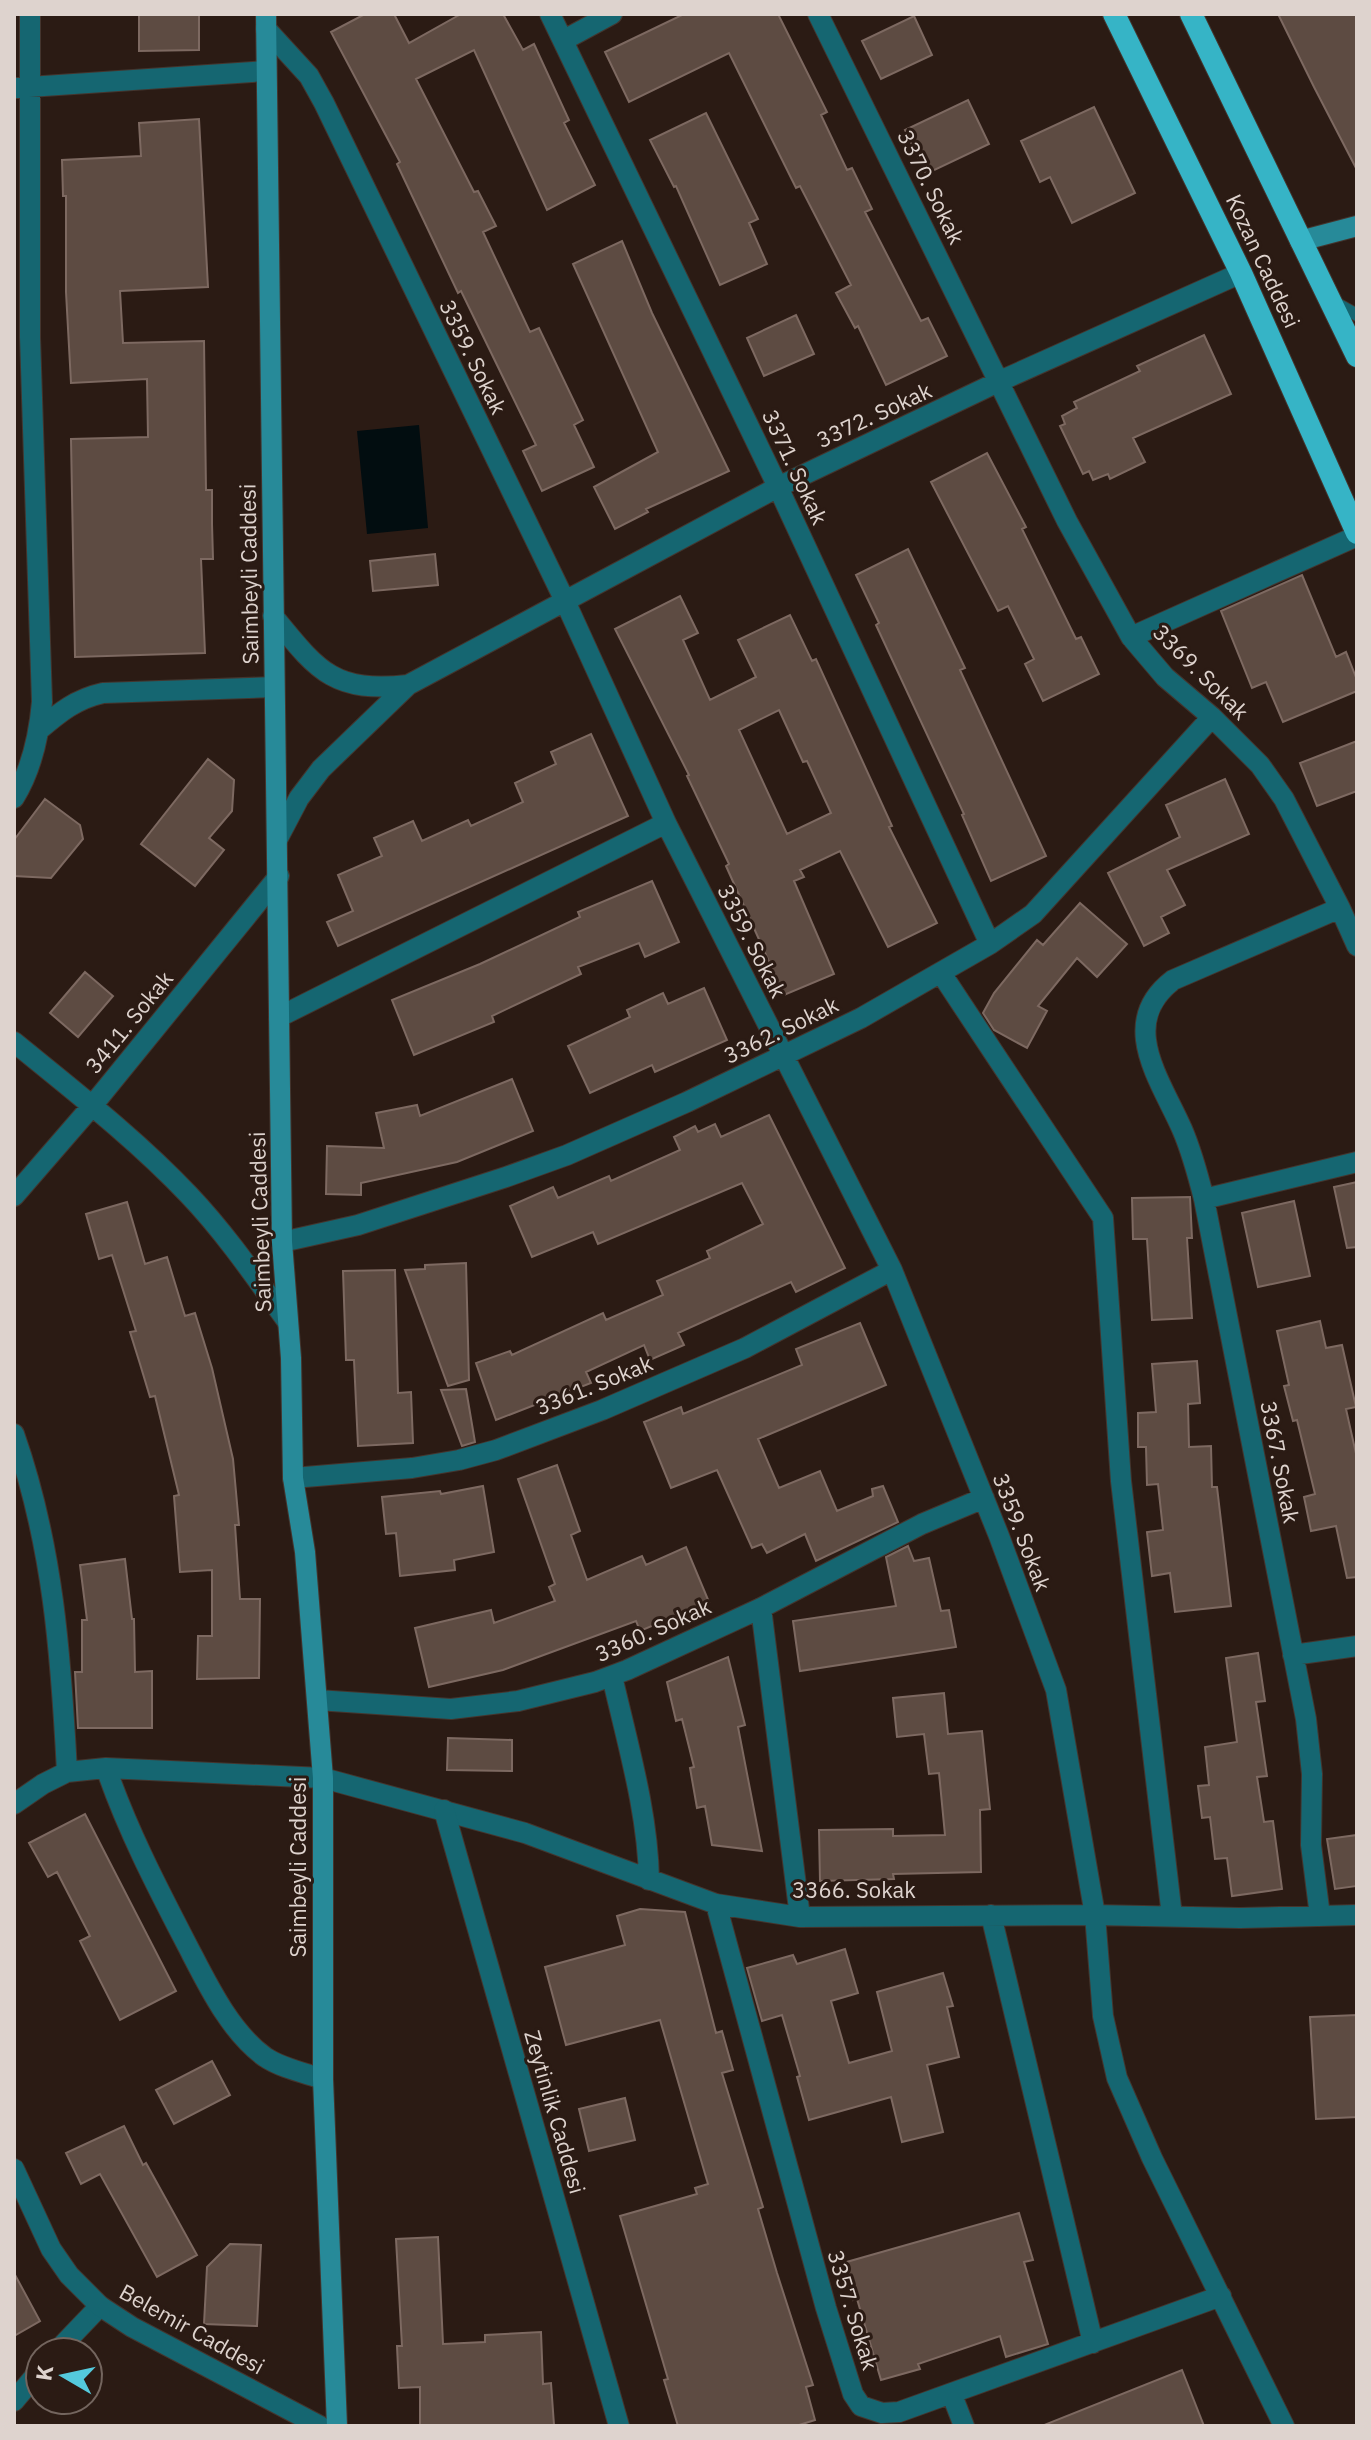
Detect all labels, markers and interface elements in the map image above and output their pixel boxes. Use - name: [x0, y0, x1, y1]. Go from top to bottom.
- street label: 3370. Sokak: [891, 125, 972, 249]
- street label: Kozan Caddesi: [1220, 189, 1307, 332]
- street label: 3359. Sokak: [433, 295, 514, 419]
- street label: 3372. Sokak: [812, 375, 936, 454]
- street label: 3371. Sokak: [756, 405, 835, 529]
- street label: Saimbeyli Caddesi: [232, 483, 265, 665]
- street label: 3369. Sokak: [1147, 618, 1256, 726]
- street label: 3359. Sokak: [711, 879, 794, 1003]
- street label: 3411. Sokak: [78, 964, 179, 1079]
- street label: 3362. Sokak: [719, 989, 843, 1070]
- street label: Saimbeyli Caddesi: [242, 1131, 277, 1313]
- street label: 3361. Sokak: [531, 1348, 657, 1421]
- street label: 3367. Sokak: [1254, 1398, 1307, 1526]
- street label: 3359. Sokak: [987, 1469, 1058, 1595]
- street label: 3360. Sokak: [590, 1591, 716, 1668]
- street label: Saimbeyli Caddesi: [283, 1777, 312, 1957]
- street label: 3366. Sokak: [792, 1875, 916, 1904]
- street label: Zeytinlik Caddesi: [518, 2027, 593, 2197]
- street label: 3357. Sokak: [821, 2246, 886, 2374]
- street label: Belemir Caddesi: [114, 2277, 270, 2380]
- north arrow: [24, 2336, 104, 2416]
- text: K: [28, 2362, 59, 2383]

